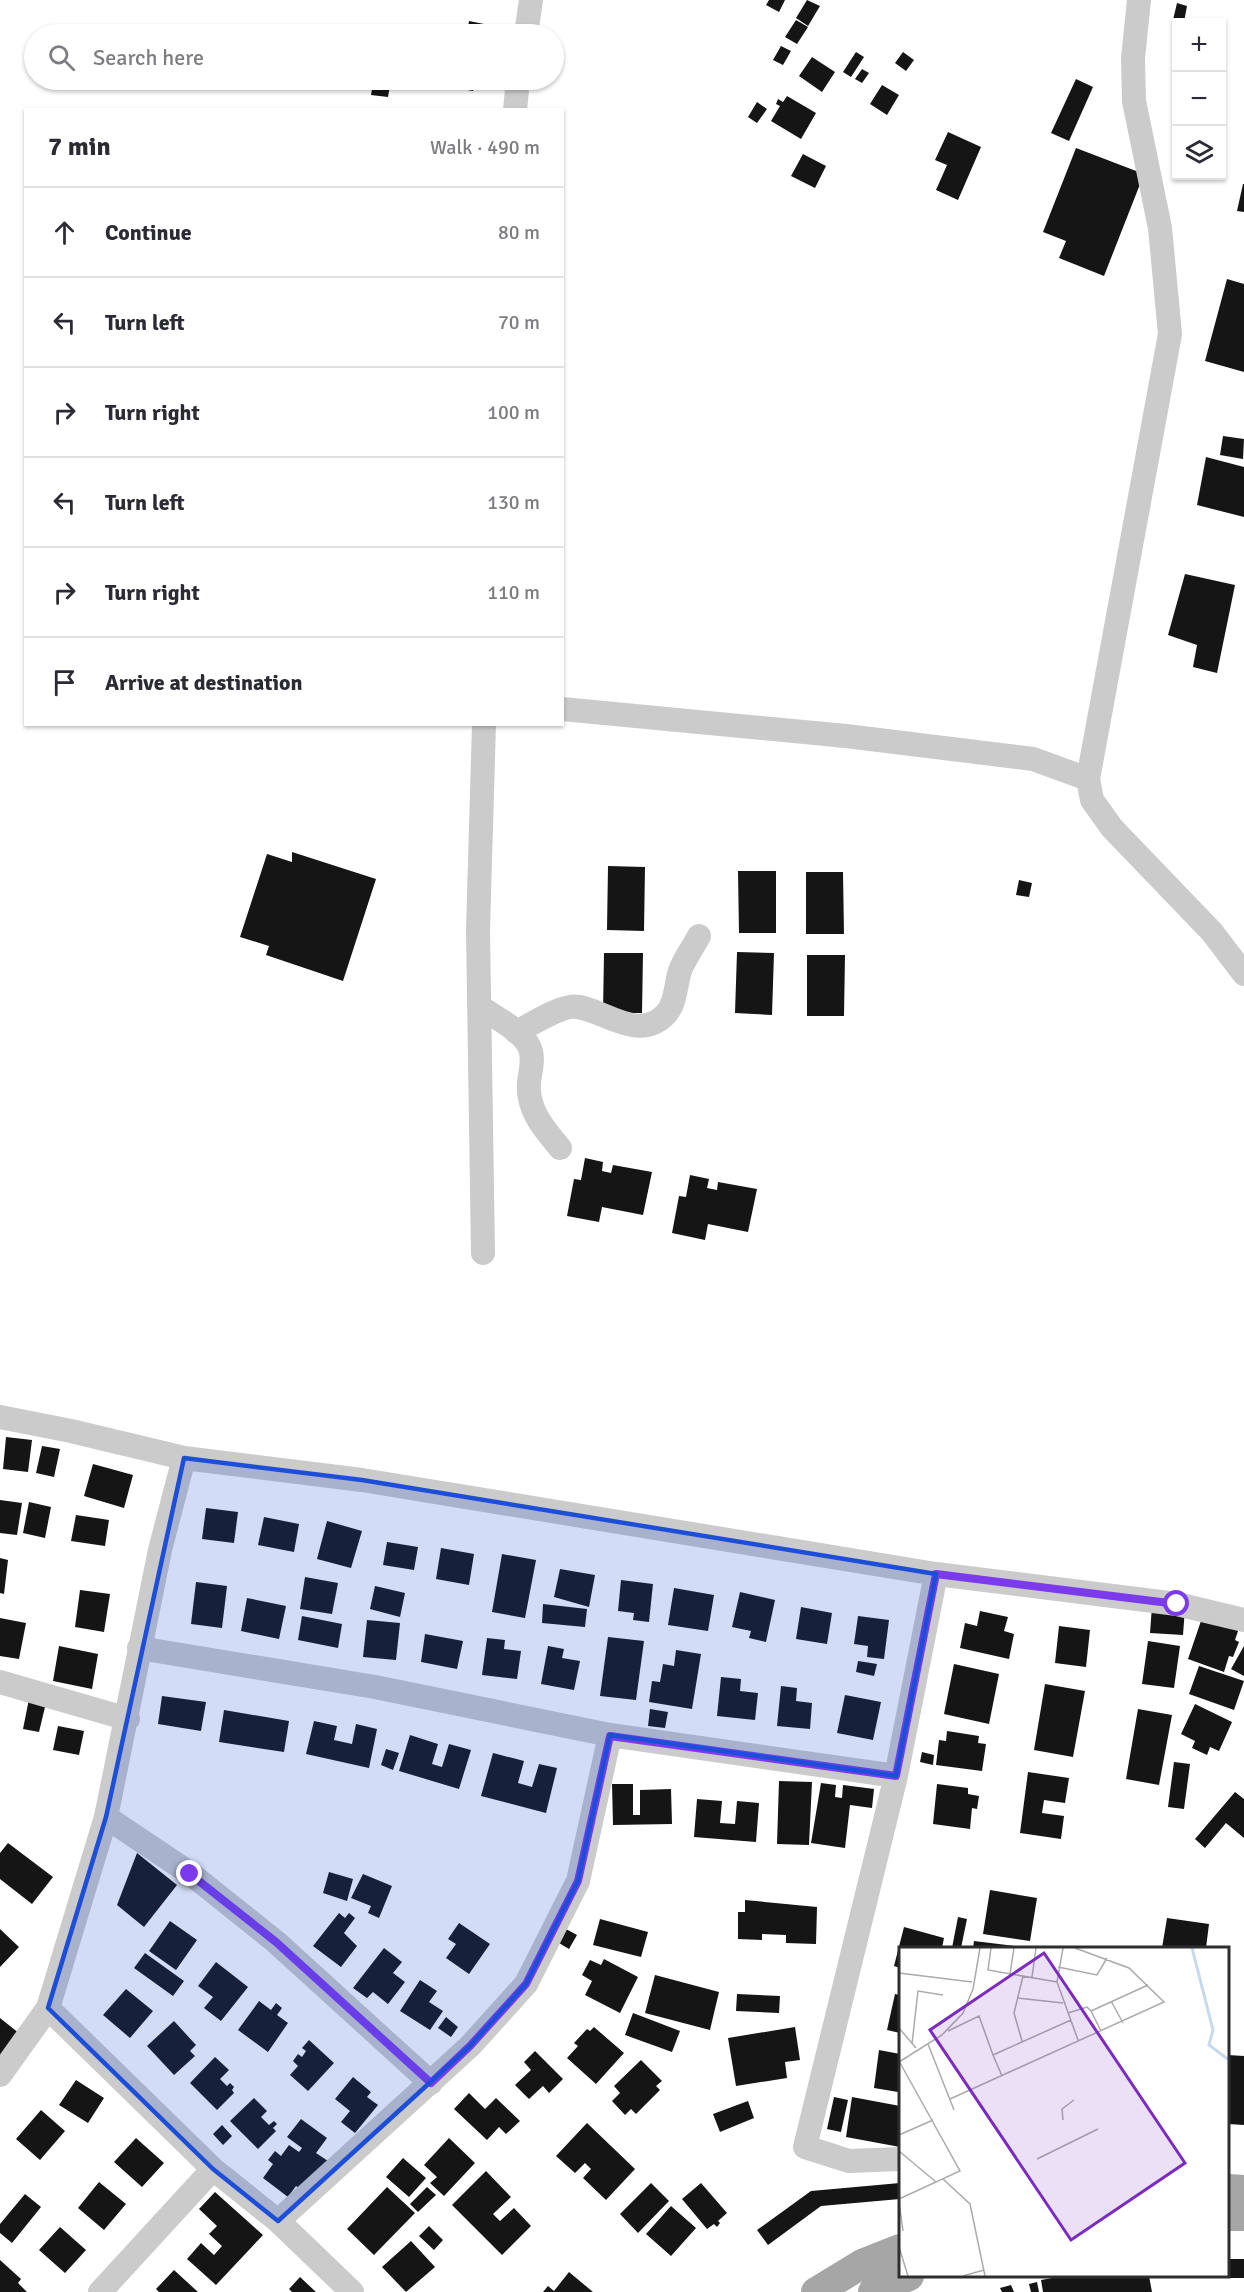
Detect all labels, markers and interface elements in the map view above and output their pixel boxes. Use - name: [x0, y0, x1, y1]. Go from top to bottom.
- map controls: [1172, 18, 1226, 180]
- button: +: [1172, 18, 1226, 72]
- search box: [24, 24, 564, 90]
- icon: search: [45, 41, 78, 74]
- text: Search here: [93, 44, 204, 71]
- button: −: [1172, 72, 1226, 126]
- button: layers: [1172, 126, 1226, 180]
- text: 7 min: [48, 131, 111, 163]
- text: Walk · 490 m: [430, 135, 540, 160]
- icon: ahead: [48, 216, 81, 249]
- text: Continue: [105, 219, 192, 246]
- text: 80 m: [498, 220, 540, 245]
- icon: left: [48, 306, 81, 339]
- text: Turn left: [105, 309, 185, 336]
- text: 70 m: [498, 310, 540, 335]
- icon: right: [48, 396, 81, 429]
- text: Turn right: [105, 399, 200, 426]
- text: 100 m: [487, 400, 540, 425]
- icon: left: [48, 486, 81, 519]
- text: Turn left: [105, 489, 185, 516]
- text: 130 m: [487, 490, 540, 515]
- icon: right: [48, 576, 81, 609]
- text: Turn right: [105, 579, 200, 606]
- text: 110 m: [487, 580, 540, 605]
- icon: arrive: [48, 666, 81, 699]
- text: Arrive at destination: [105, 669, 302, 696]
- route start: [1163, 1590, 1189, 1616]
- route end: [176, 1860, 202, 1886]
- inset map: [899, 1947, 1229, 2277]

